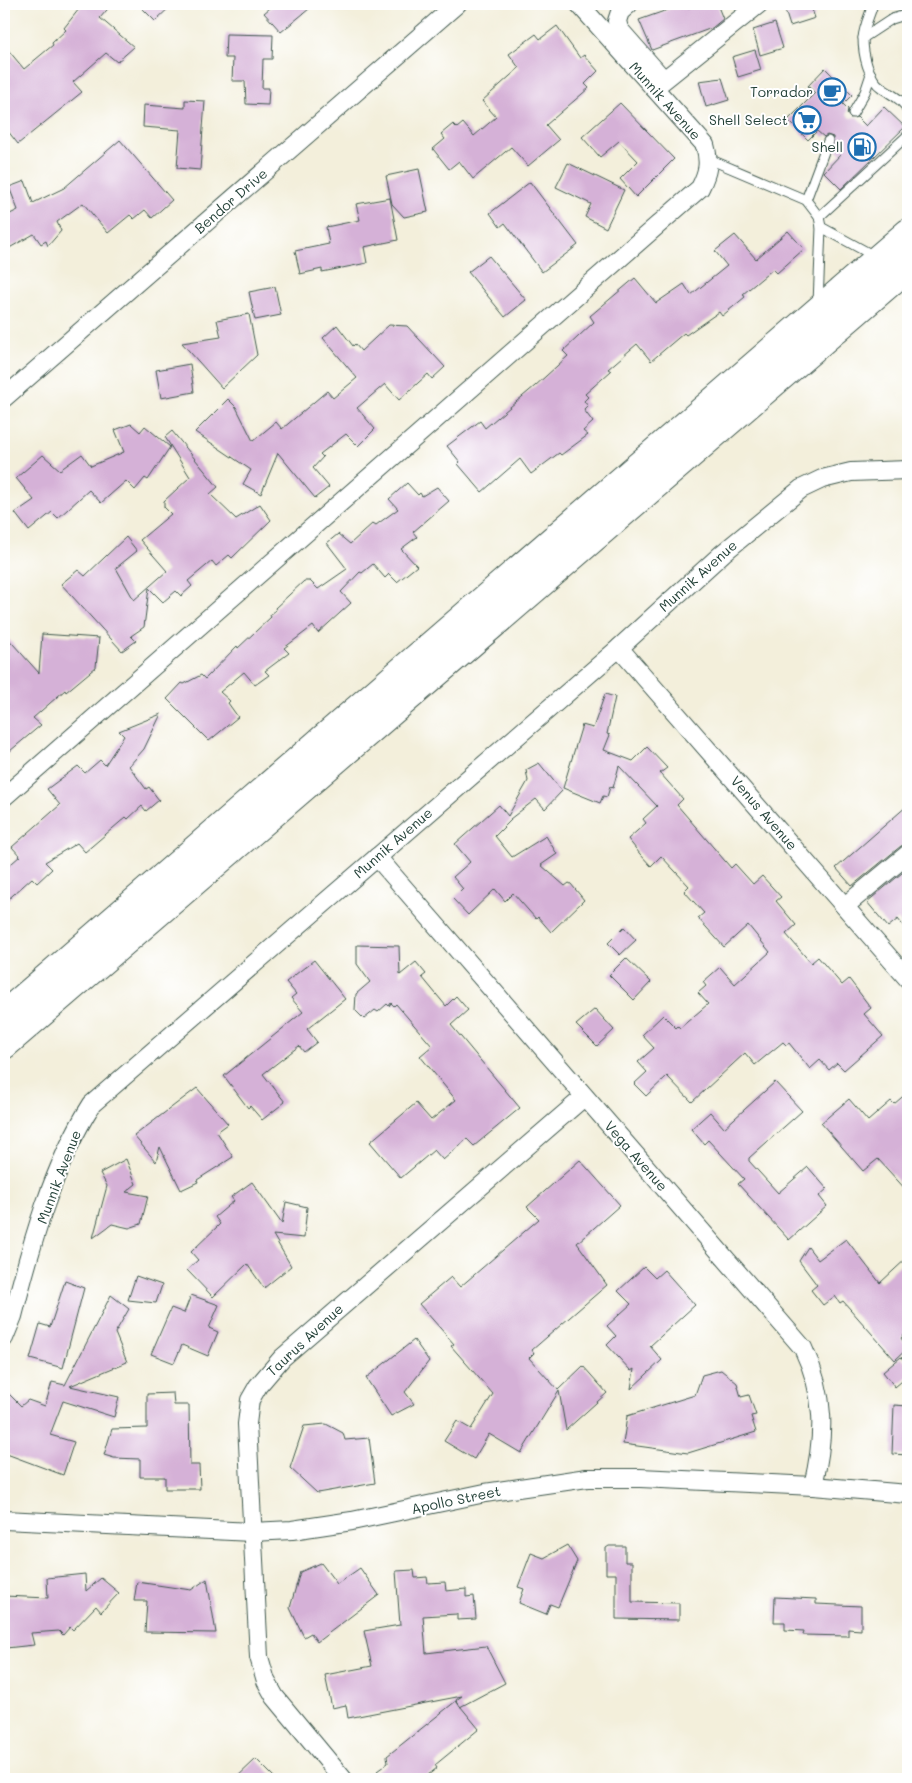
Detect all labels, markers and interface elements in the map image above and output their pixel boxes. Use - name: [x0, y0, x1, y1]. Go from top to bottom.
- street label: Munnik Avenue: [625, 58, 706, 144]
- cafe icon: Torrador: [817, 77, 847, 107]
- place label: Torrador: [750, 82, 813, 101]
- supermarket icon: Shell Select: [792, 105, 822, 135]
- place label: Shell Select: [709, 110, 788, 129]
- fuel station icon: Shell: [847, 132, 877, 162]
- place label: Shell: [812, 137, 843, 156]
- street label: Bendor Drive: [190, 164, 271, 238]
- street label: Munnik Avenue: [655, 535, 741, 616]
- street label: Venus Avenue: [727, 771, 802, 854]
- street label: Munnik Avenue: [349, 803, 436, 882]
- street label: Vega Avenue: [601, 1116, 672, 1195]
- street label: Munnik Avenue: [32, 1127, 85, 1226]
- street label: Taurus Avenue: [262, 1299, 347, 1380]
- street label: Apollo Street: [409, 1481, 502, 1518]

